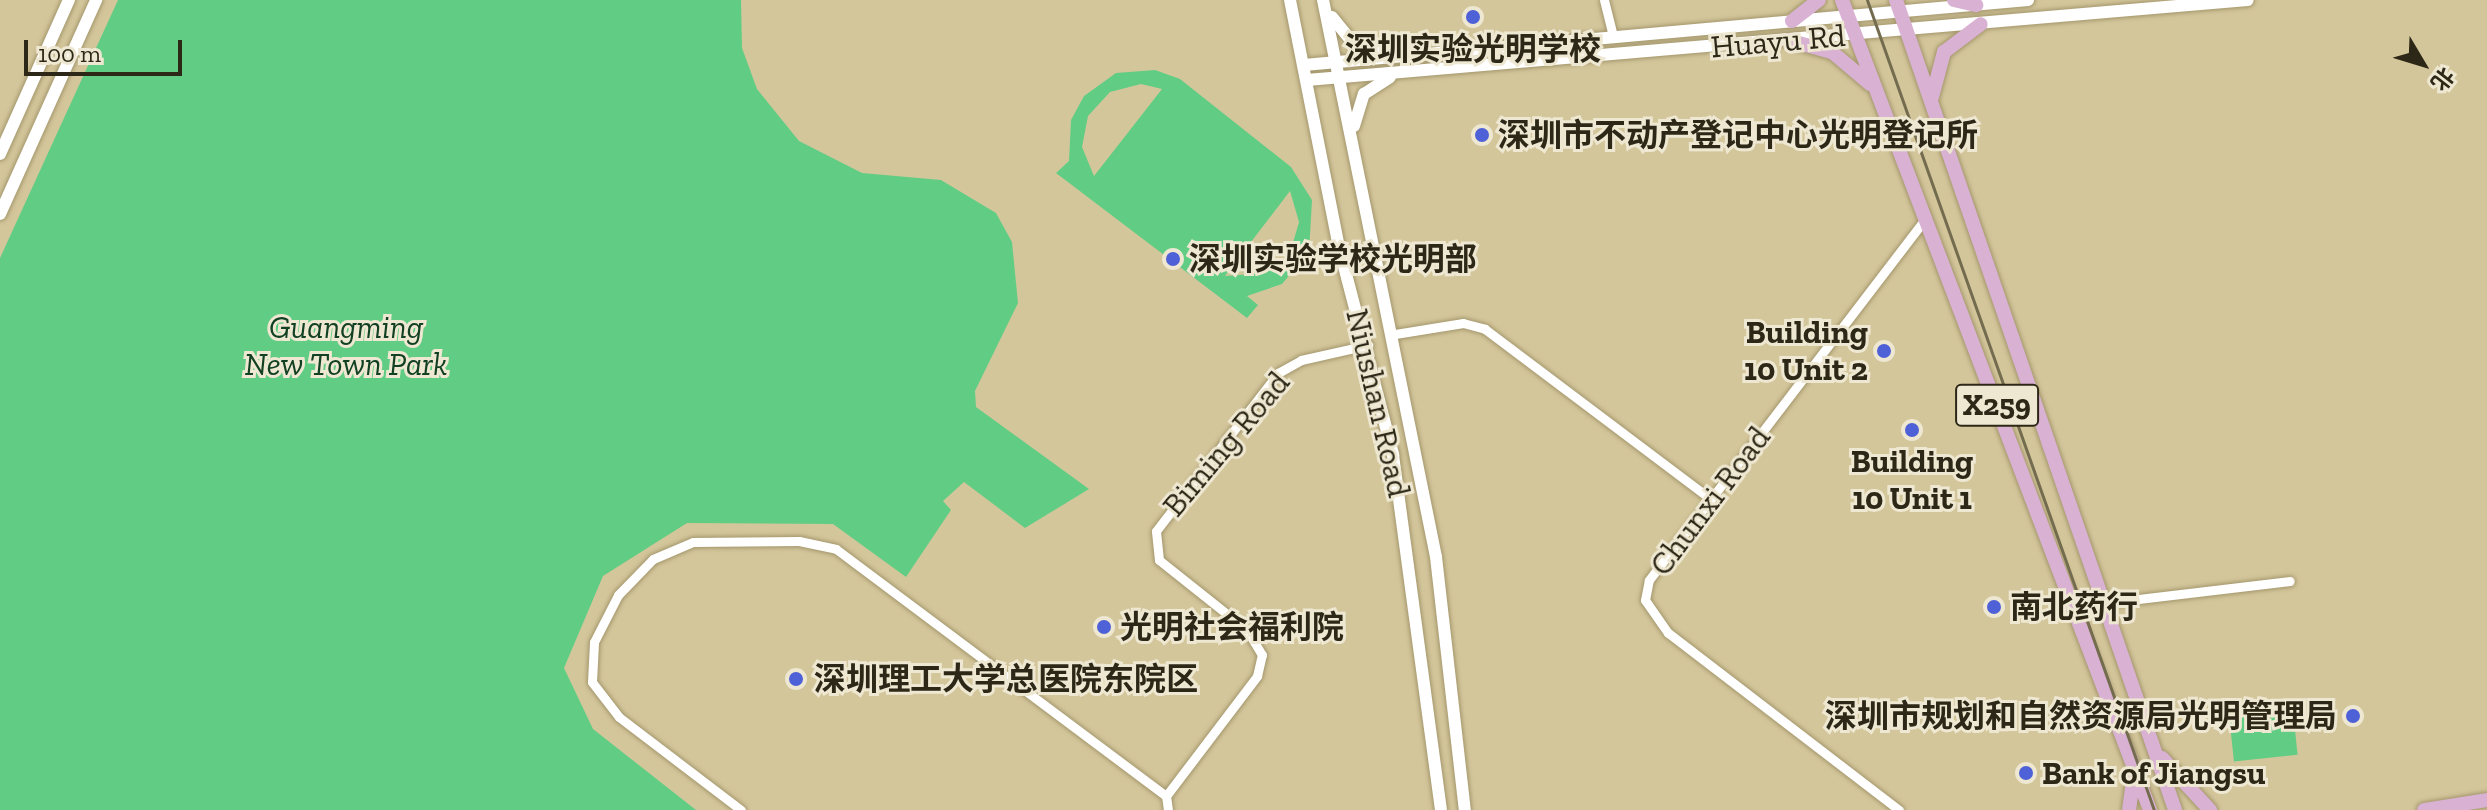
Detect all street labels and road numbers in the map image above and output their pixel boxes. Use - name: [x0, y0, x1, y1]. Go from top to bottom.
- street label: Huayu Rd: [1709, 16, 1847, 66]
- street label: Niushan Road: [1338, 305, 1418, 501]
- street label: Biming Road: [1154, 364, 1298, 524]
- road number: X259: [1955, 379, 2039, 431]
- street label: Chunxi Road: [1642, 419, 1778, 583]

